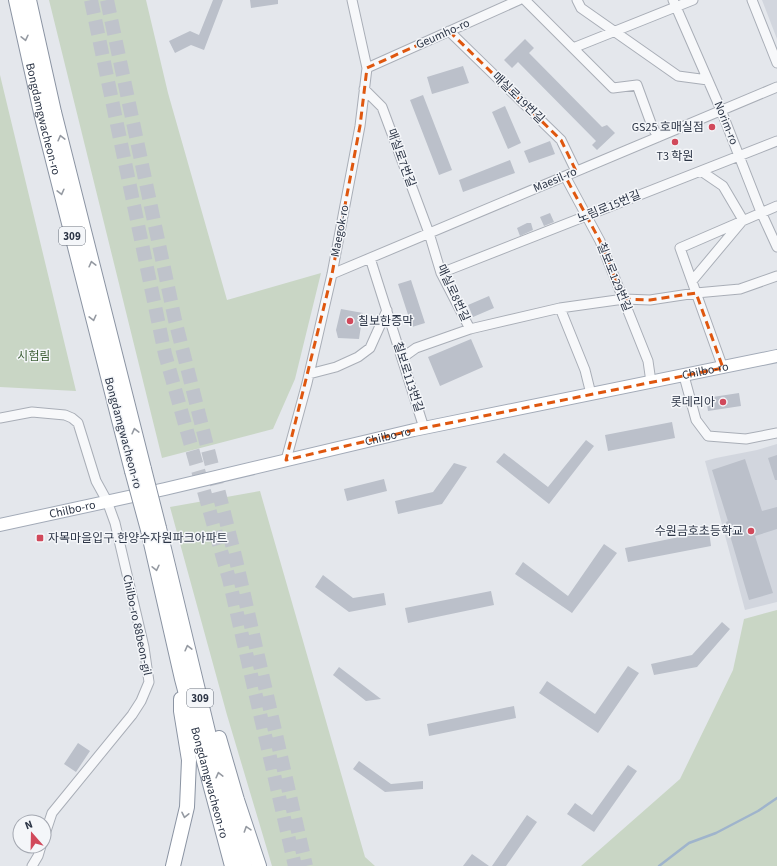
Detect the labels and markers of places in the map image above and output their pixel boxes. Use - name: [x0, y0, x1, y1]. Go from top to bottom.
- place label: GS25 호매실점: [632, 119, 704, 136]
- marker: GS25 호매실점: [707, 122, 717, 132]
- marker: T3 학원: [670, 137, 680, 147]
- place label: T3 학원: [657, 148, 693, 165]
- place label: 칠보한증막: [358, 313, 413, 330]
- marker: 칠보한증막: [345, 316, 355, 326]
- place label: 롯데리아: [671, 394, 715, 411]
- marker: 롯데리아: [718, 397, 728, 407]
- place label: 수원금호초등학교: [655, 523, 743, 540]
- marker: 수원금호초등학교: [746, 526, 756, 536]
- place label: 자목마을입구.한양수자원파크아파트: [48, 530, 228, 547]
- marker: 자목마을입구.한양수자원파크아파트: [35, 533, 45, 543]

